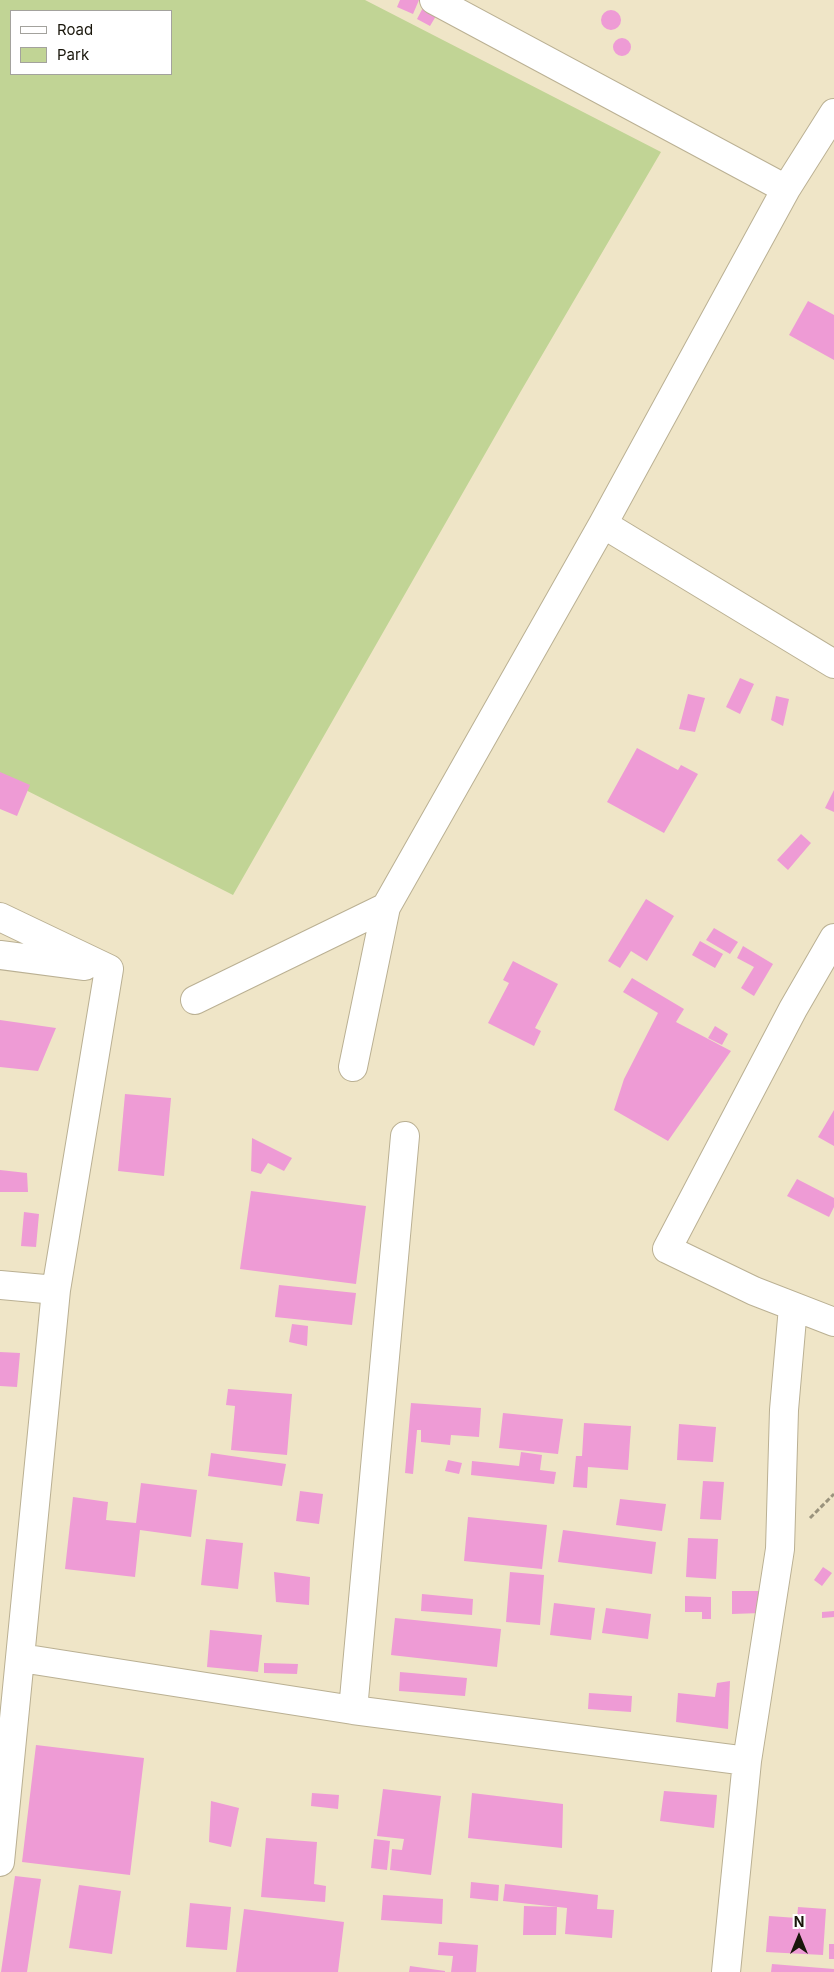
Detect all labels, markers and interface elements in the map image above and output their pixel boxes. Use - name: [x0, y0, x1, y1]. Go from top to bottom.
- legend: [10, 10, 172, 75]
- text: Road: [57, 20, 93, 39]
- text: Park: [57, 45, 89, 64]
- north arrow: [774, 1912, 824, 1962]
- text: N: [794, 1913, 804, 1930]

